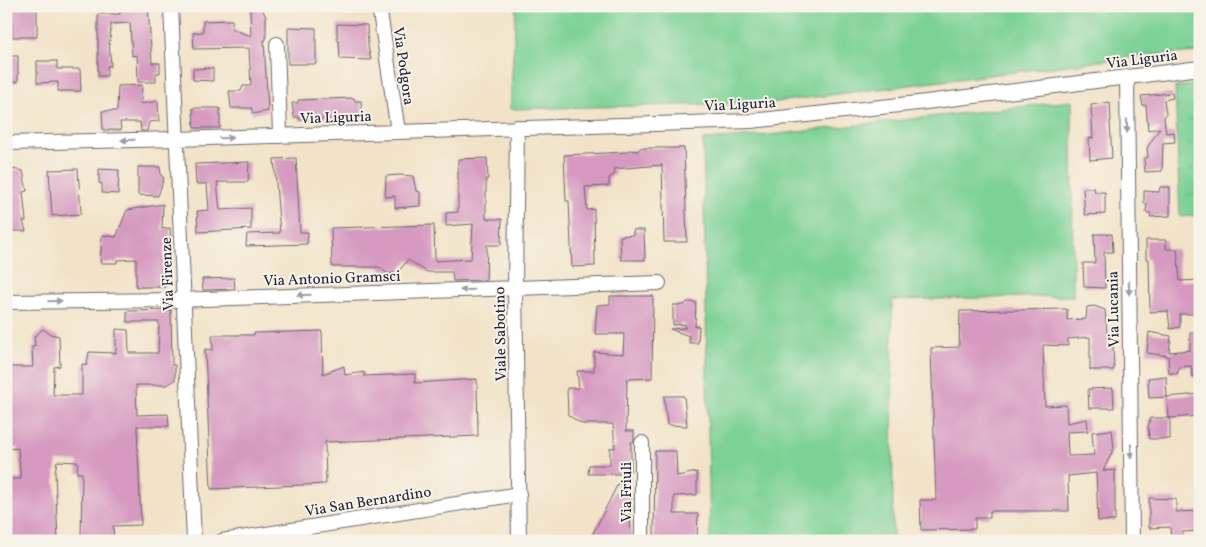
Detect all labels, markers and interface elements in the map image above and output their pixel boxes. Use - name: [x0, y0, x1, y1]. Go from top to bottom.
- street label: Via Podgora: [387, 26, 418, 107]
- street label: Via Liguria: [1105, 46, 1179, 75]
- street label: Via Liguria: [704, 93, 777, 118]
- street label: Via Liguria: [300, 107, 372, 130]
- one-way arrow: [1124, 118, 1132, 134]
- one-way arrow: [218, 133, 234, 141]
- one-way arrow: [120, 137, 136, 145]
- street label: Via Firenze: [157, 237, 180, 311]
- street label: Via Antonio Gramsci: [263, 267, 401, 292]
- street label: Via Lucania: [1103, 271, 1126, 347]
- one-way arrow: [1125, 280, 1133, 296]
- one-way arrow: [458, 286, 474, 294]
- street label: Viale Sabotino: [490, 286, 513, 382]
- one-way arrow: [296, 292, 312, 300]
- one-way arrow: [47, 297, 63, 305]
- one-way arrow: [1127, 443, 1135, 459]
- street label: Via Friuli: [617, 462, 638, 522]
- street label: Via San Bernardino: [304, 482, 433, 523]

